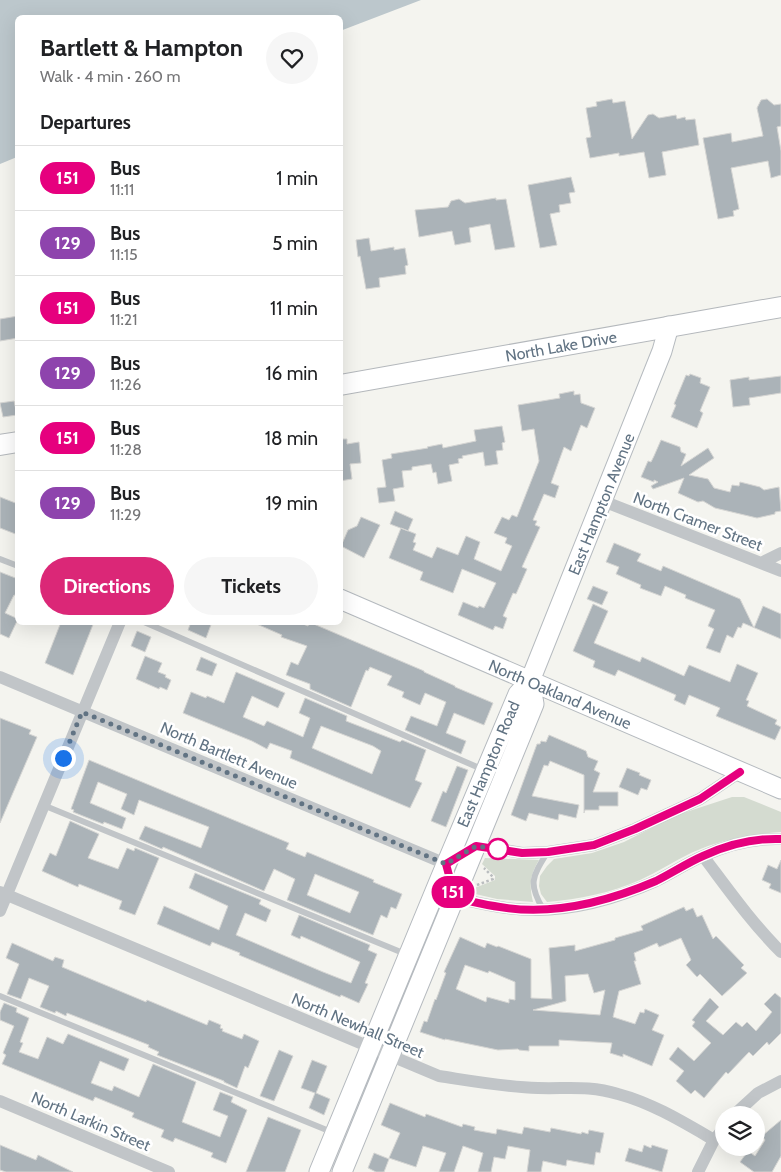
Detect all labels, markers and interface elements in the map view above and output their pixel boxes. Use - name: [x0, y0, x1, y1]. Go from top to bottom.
- button: heart: [266, 32, 318, 84]
- text: Bartlett & Hampton: [40, 33, 243, 62]
- text: Walk · 4 min · 260 m: [40, 67, 181, 86]
- text: Departures: [40, 111, 131, 134]
- text: Bus: [110, 157, 140, 180]
- text: 151: [56, 167, 79, 189]
- text: 1 min: [276, 167, 318, 190]
- text: 11:11: [110, 180, 134, 199]
- text: Bus: [110, 222, 140, 245]
- text: 129: [54, 232, 81, 254]
- text: 5 min: [272, 232, 318, 255]
- text: 11:15: [110, 245, 138, 264]
- text: Bus: [110, 287, 140, 310]
- text: 151: [56, 297, 79, 319]
- text: 11 min: [270, 297, 318, 320]
- text: 11:21: [110, 310, 137, 329]
- street label: North Lake Drive: [504, 327, 618, 366]
- text: Bus: [110, 352, 140, 375]
- text: 129: [54, 362, 81, 384]
- text: 16 min: [265, 362, 318, 385]
- text: 11:26: [110, 375, 141, 394]
- text: Bus: [110, 417, 140, 440]
- text: 151: [56, 427, 79, 449]
- text: 18 min: [265, 427, 318, 450]
- street label: East Hampton Avenue: [564, 431, 639, 578]
- text: 11:28: [110, 440, 142, 459]
- text: Bus: [110, 482, 140, 505]
- street label: North Cramer Street: [630, 488, 766, 555]
- text: 129: [54, 492, 81, 514]
- text: 19 min: [265, 492, 318, 515]
- text: 11:29: [110, 505, 141, 524]
- button: Directions: [40, 557, 174, 615]
- button: Tickets: [184, 557, 318, 615]
- street label: North Oakland Avenue: [486, 656, 634, 733]
- street label: East Hampton Road: [453, 698, 524, 830]
- street label: North Bartlett Avenue: [157, 718, 300, 793]
- your location: [51, 746, 76, 771]
- unlabelled marker: [487, 838, 509, 860]
- line badge: 151: [424, 876, 482, 908]
- text: 151: [442, 881, 464, 903]
- street label: North Newhall Street: [289, 989, 427, 1062]
- street label: North Larkin Street: [28, 1088, 154, 1155]
- map controls: [715, 1106, 765, 1156]
- button: layers: [715, 1106, 765, 1156]

